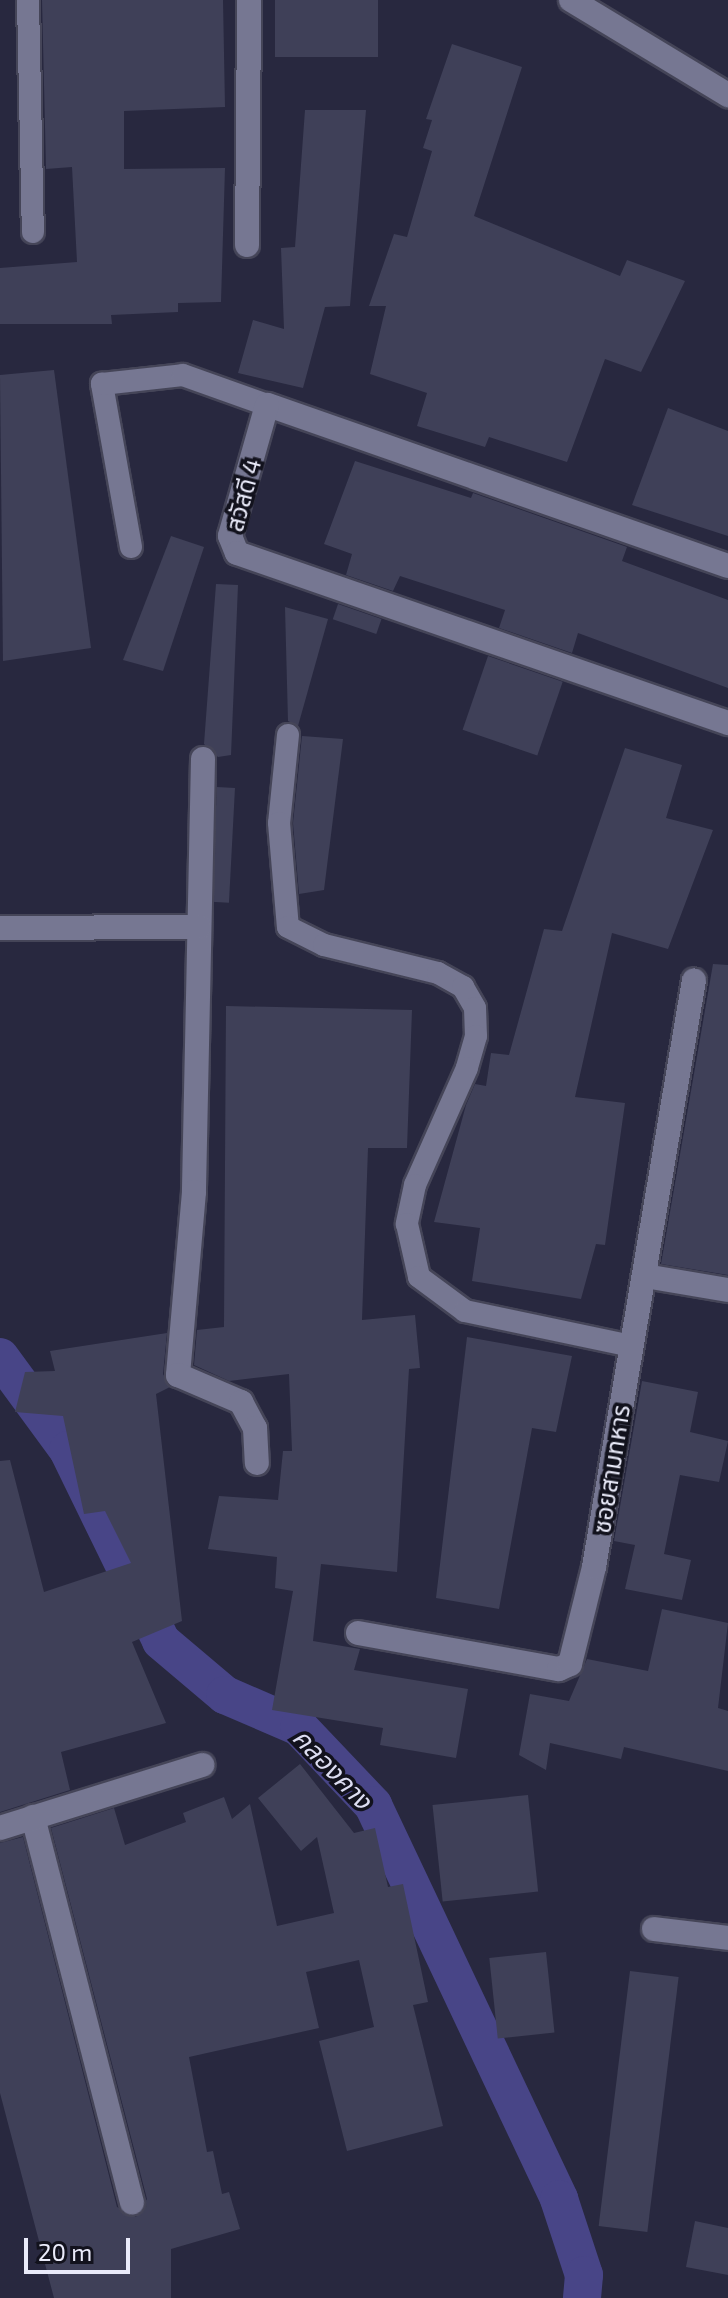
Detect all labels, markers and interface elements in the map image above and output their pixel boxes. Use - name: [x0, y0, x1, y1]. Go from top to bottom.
- street label: สวัสดี 4: [219, 455, 267, 535]
- street label: ซอยสามทหาร: [587, 1403, 635, 1535]
- water label: คลองคาง: [287, 1721, 379, 1815]
- scale bar: [28, 2222, 134, 2272]
- text: 20 m: [38, 2237, 92, 2266]

